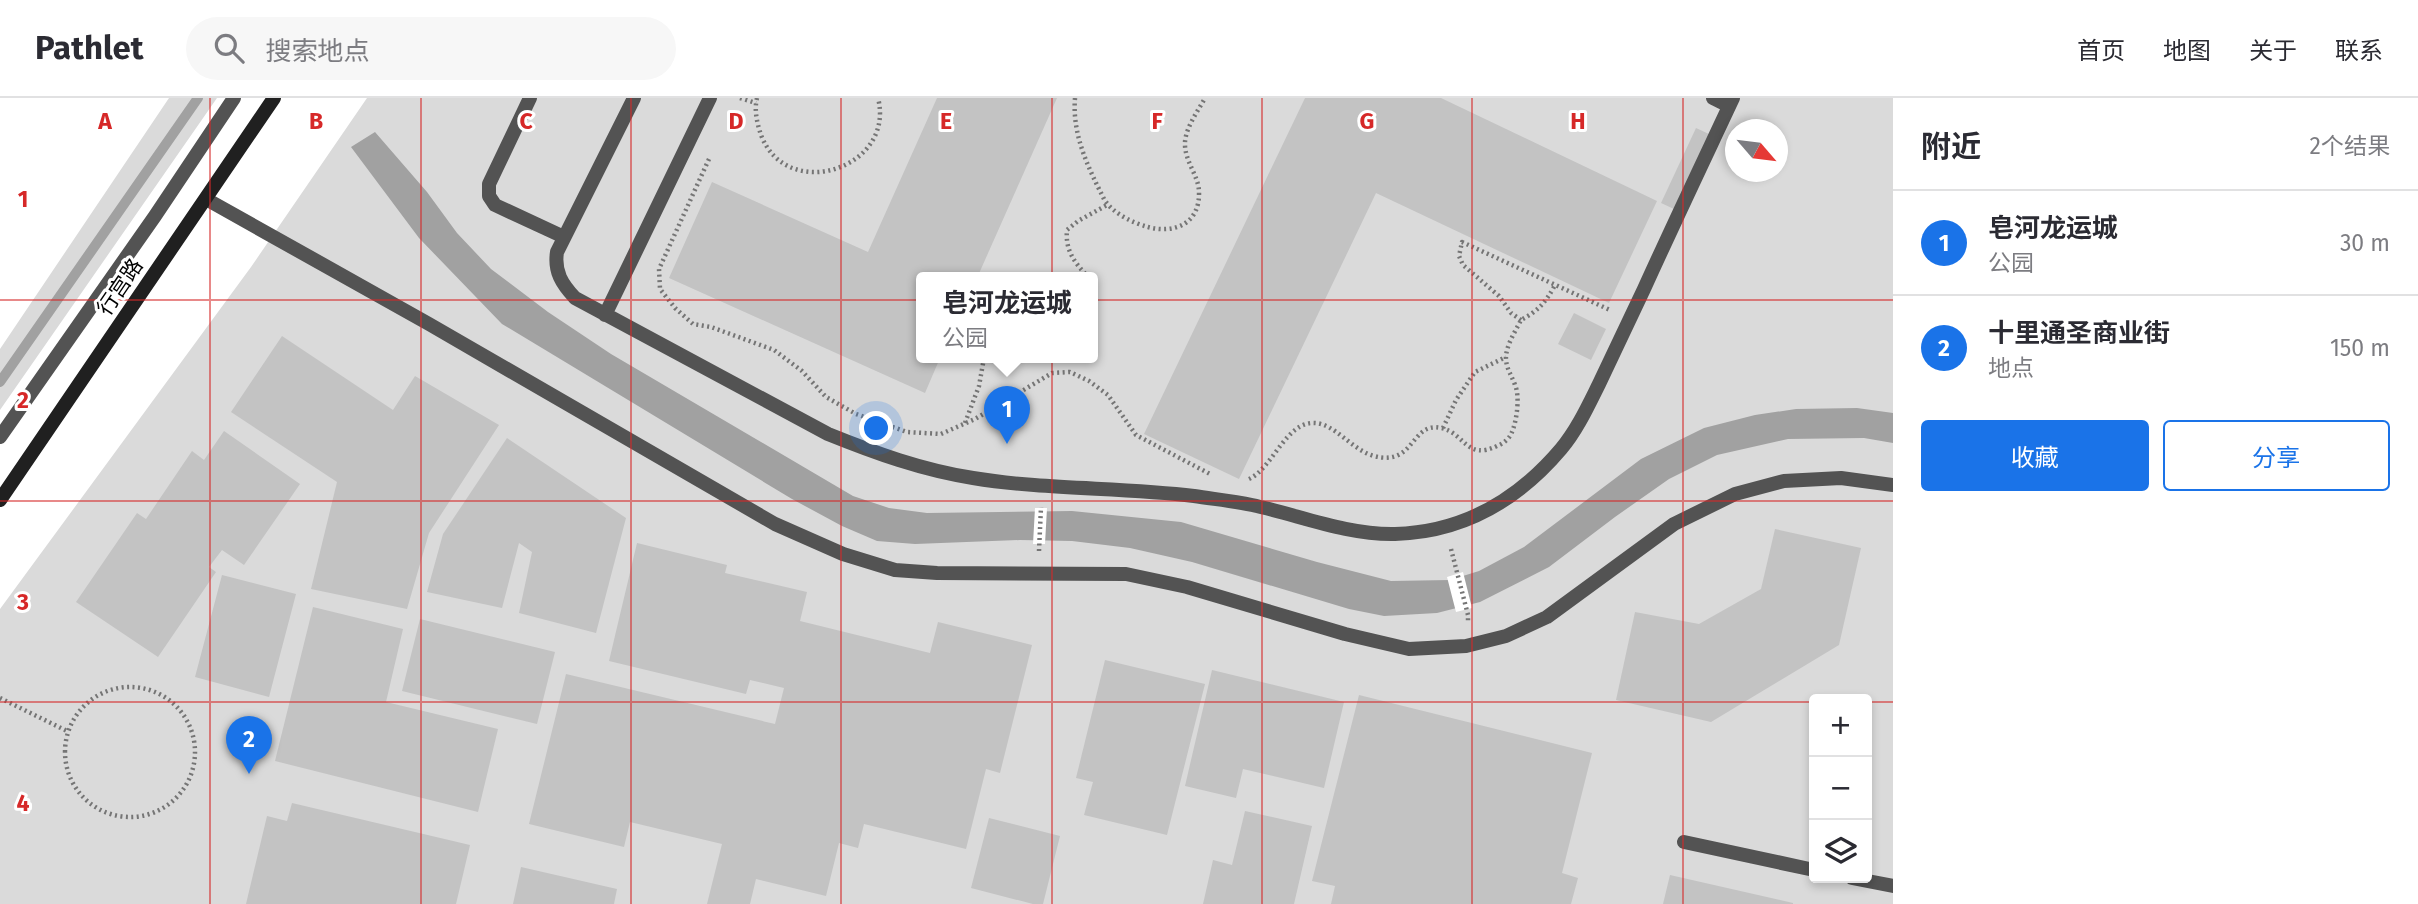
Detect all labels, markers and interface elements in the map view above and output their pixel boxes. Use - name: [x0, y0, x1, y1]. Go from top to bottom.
- search box: [186, 17, 676, 80]
- text: Pathlet: [35, 28, 144, 68]
- icon: search: [210, 29, 248, 67]
- text: 搜索地点: [266, 36, 370, 67]
- text: 首页: [2077, 37, 2125, 65]
- text: 地图: [2163, 37, 2211, 65]
- text: 关于: [2249, 37, 2297, 65]
- text: 联系: [2335, 37, 2383, 65]
- text: A: [97, 107, 112, 135]
- text: B: [309, 107, 323, 135]
- text: C: [519, 107, 533, 135]
- text: D: [729, 107, 744, 135]
- text: E: [940, 107, 952, 135]
- text: F: [1151, 107, 1163, 135]
- text: G: [1360, 107, 1374, 135]
- text: H: [1570, 107, 1586, 135]
- north arrow: [1725, 119, 1788, 182]
- text: 附近: [1921, 129, 1981, 165]
- text: 2个结果: [2310, 132, 2390, 160]
- text: 1: [18, 185, 28, 213]
- text: 皂河龙运城: [1988, 213, 2118, 244]
- text: 1: [1939, 229, 1949, 257]
- text: 30 m: [2340, 229, 2390, 257]
- text: 公园: [1988, 249, 2034, 277]
- street label: 行宫路: [92, 254, 148, 320]
- popup: [916, 272, 1098, 363]
- text: 皂河龙运城: [942, 288, 1072, 319]
- text: 十里通圣商业街: [1988, 318, 2170, 349]
- text: 公园: [942, 324, 988, 352]
- text: 2: [1938, 334, 1950, 362]
- text: 150 m: [2330, 334, 2390, 362]
- text: 地点: [1988, 354, 2034, 382]
- text: 2: [17, 386, 29, 414]
- pin: 1: [984, 386, 1030, 444]
- your location: [859, 411, 893, 445]
- button: 收藏: [1921, 420, 2149, 491]
- button: 分享: [2163, 420, 2390, 491]
- text: 3: [16, 588, 29, 616]
- map controls: [1809, 694, 1872, 883]
- button: +: [1809, 694, 1872, 757]
- pin: 2: [226, 716, 272, 774]
- button: −: [1809, 757, 1872, 820]
- text: 4: [17, 789, 30, 817]
- button: layers: [1809, 820, 1872, 883]

